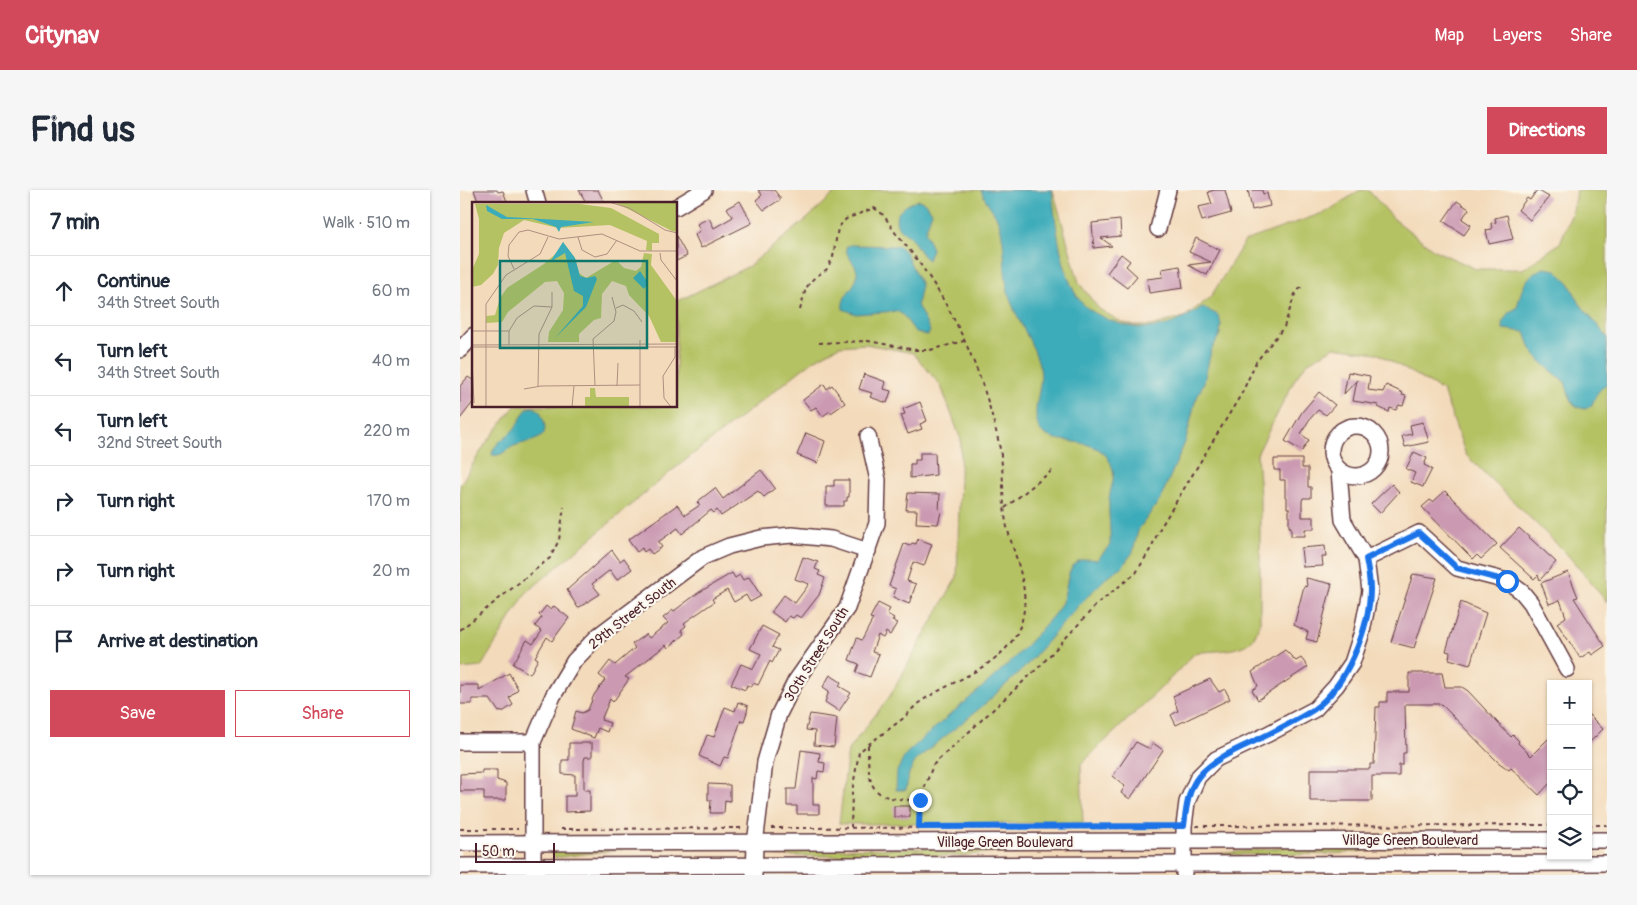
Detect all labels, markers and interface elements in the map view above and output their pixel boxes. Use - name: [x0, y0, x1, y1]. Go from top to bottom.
- text: Citynav: [25, 21, 100, 50]
- text: Map: [1435, 24, 1464, 47]
- text: Layers: [1492, 24, 1542, 47]
- text: Share: [1570, 24, 1612, 47]
- button: Directions: [1487, 107, 1607, 154]
- text: Find us: [30, 108, 135, 152]
- inset map: [472, 202, 678, 408]
- text: 7 min: [50, 209, 100, 236]
- text: Walk · 510 m: [323, 213, 410, 233]
- text: Continue: [97, 269, 170, 293]
- icon: ahead: [50, 277, 78, 305]
- text: 60 m: [372, 281, 410, 301]
- text: 34th Street South: [97, 293, 219, 313]
- text: Turn left: [97, 339, 167, 363]
- icon: left: [50, 347, 78, 375]
- text: 40 m: [372, 351, 410, 371]
- text: 34th Street South: [97, 363, 219, 383]
- text: Turn left: [97, 409, 167, 433]
- icon: left: [50, 417, 78, 445]
- text: 220 m: [364, 421, 410, 441]
- text: 32nd Street South: [97, 433, 222, 453]
- icon: right: [50, 487, 78, 515]
- text: Turn right: [97, 489, 175, 513]
- text: 170 m: [367, 491, 410, 511]
- icon: right: [50, 557, 78, 585]
- text: Turn right: [97, 559, 175, 583]
- text: 20 m: [372, 561, 410, 581]
- route start: [1496, 570, 1519, 593]
- street label: 29th Street South: [585, 574, 679, 653]
- street label: 30th Street South: [780, 604, 852, 705]
- icon: arrive: [50, 627, 78, 655]
- text: Arrive at destination: [97, 629, 258, 653]
- map controls: [1547, 680, 1592, 860]
- button: +: [1547, 680, 1592, 725]
- button: Save: [50, 690, 225, 737]
- button: Share: [235, 690, 410, 737]
- button: −: [1547, 725, 1592, 770]
- button: locate: [1547, 770, 1592, 815]
- route end: [909, 789, 932, 812]
- button: layers: [1547, 815, 1592, 860]
- street label: Village Green Boulevard: [1342, 832, 1478, 849]
- street label: Village Green Boulevard: [937, 834, 1073, 851]
- scale bar: [475, 840, 555, 863]
- text: 50 m: [482, 843, 515, 860]

